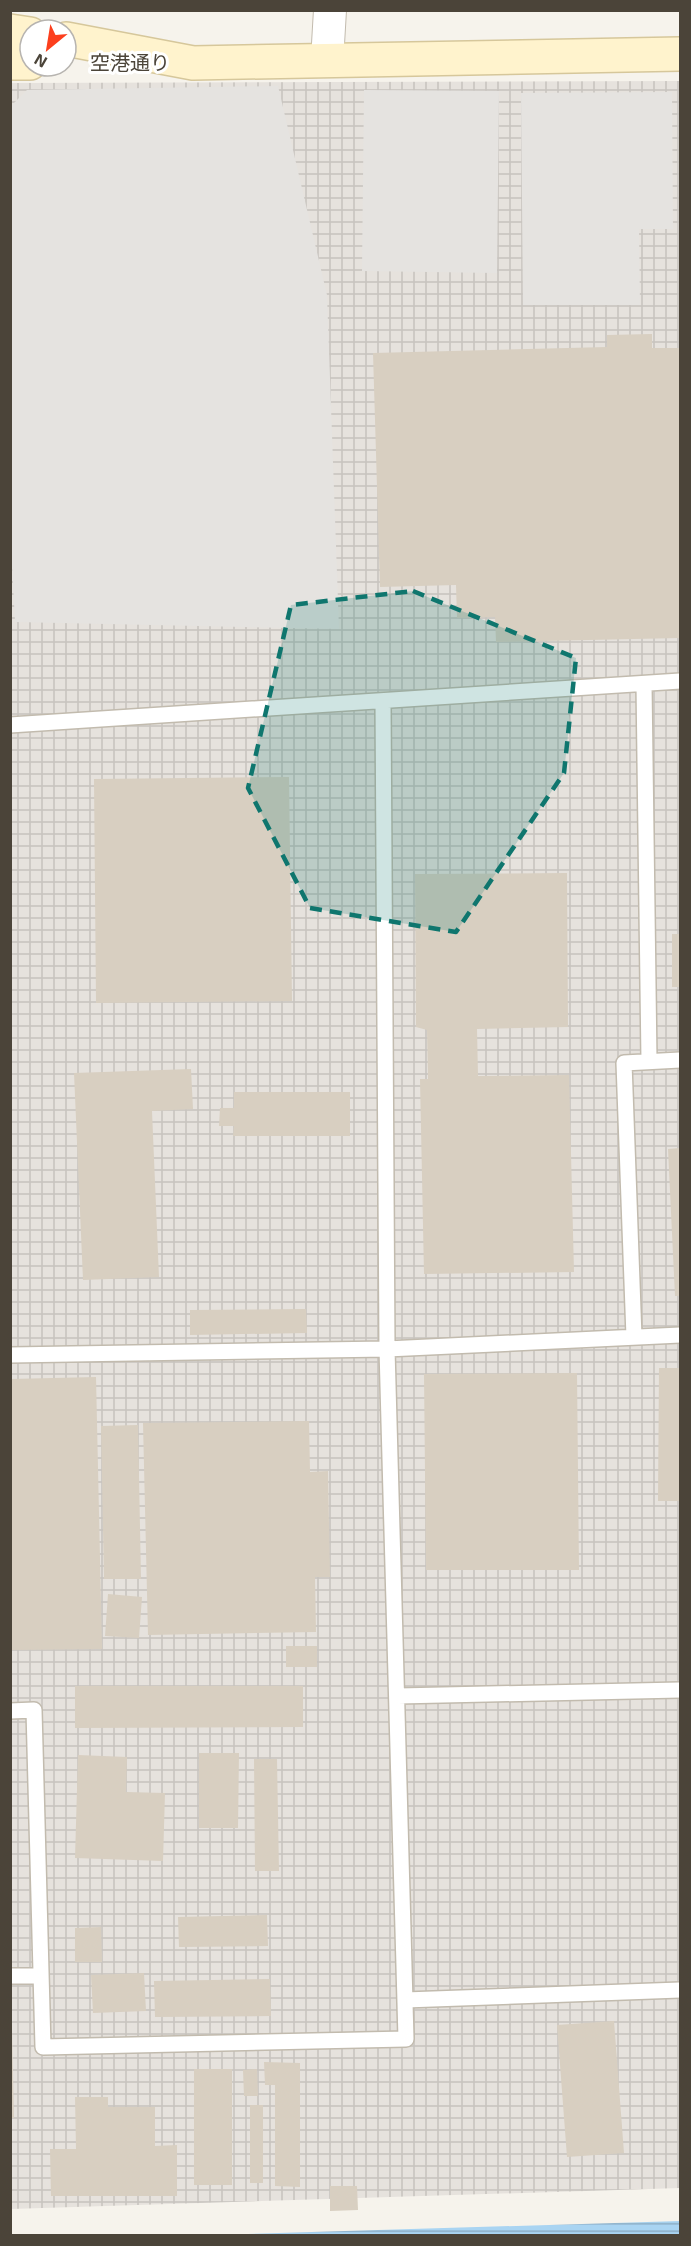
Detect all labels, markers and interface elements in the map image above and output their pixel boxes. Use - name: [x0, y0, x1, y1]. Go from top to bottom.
- north arrow: [18, 18, 78, 78]
- text: N: [30, 50, 50, 73]
- street label: 空港通り: [90, 50, 170, 74]

